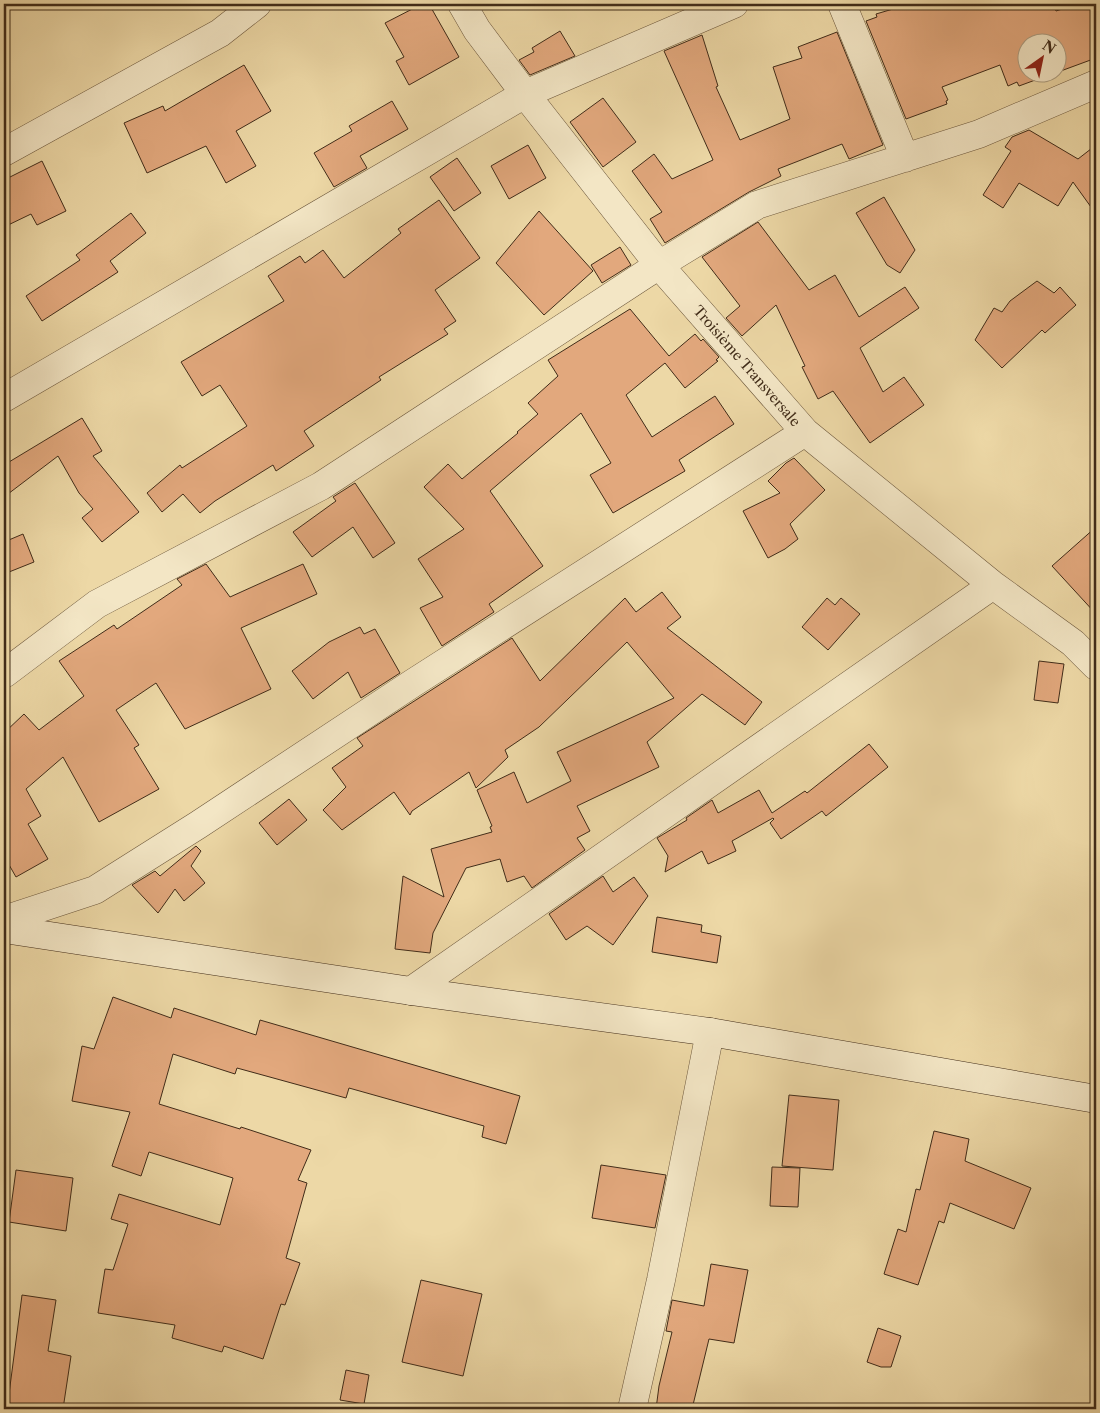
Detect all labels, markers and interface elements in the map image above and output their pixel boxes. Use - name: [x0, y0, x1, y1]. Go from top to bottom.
- north arrow: [1018, 32, 1068, 82]
- text: N: [1039, 36, 1059, 58]
- street label: Troisième Transversale: [689, 302, 805, 430]

